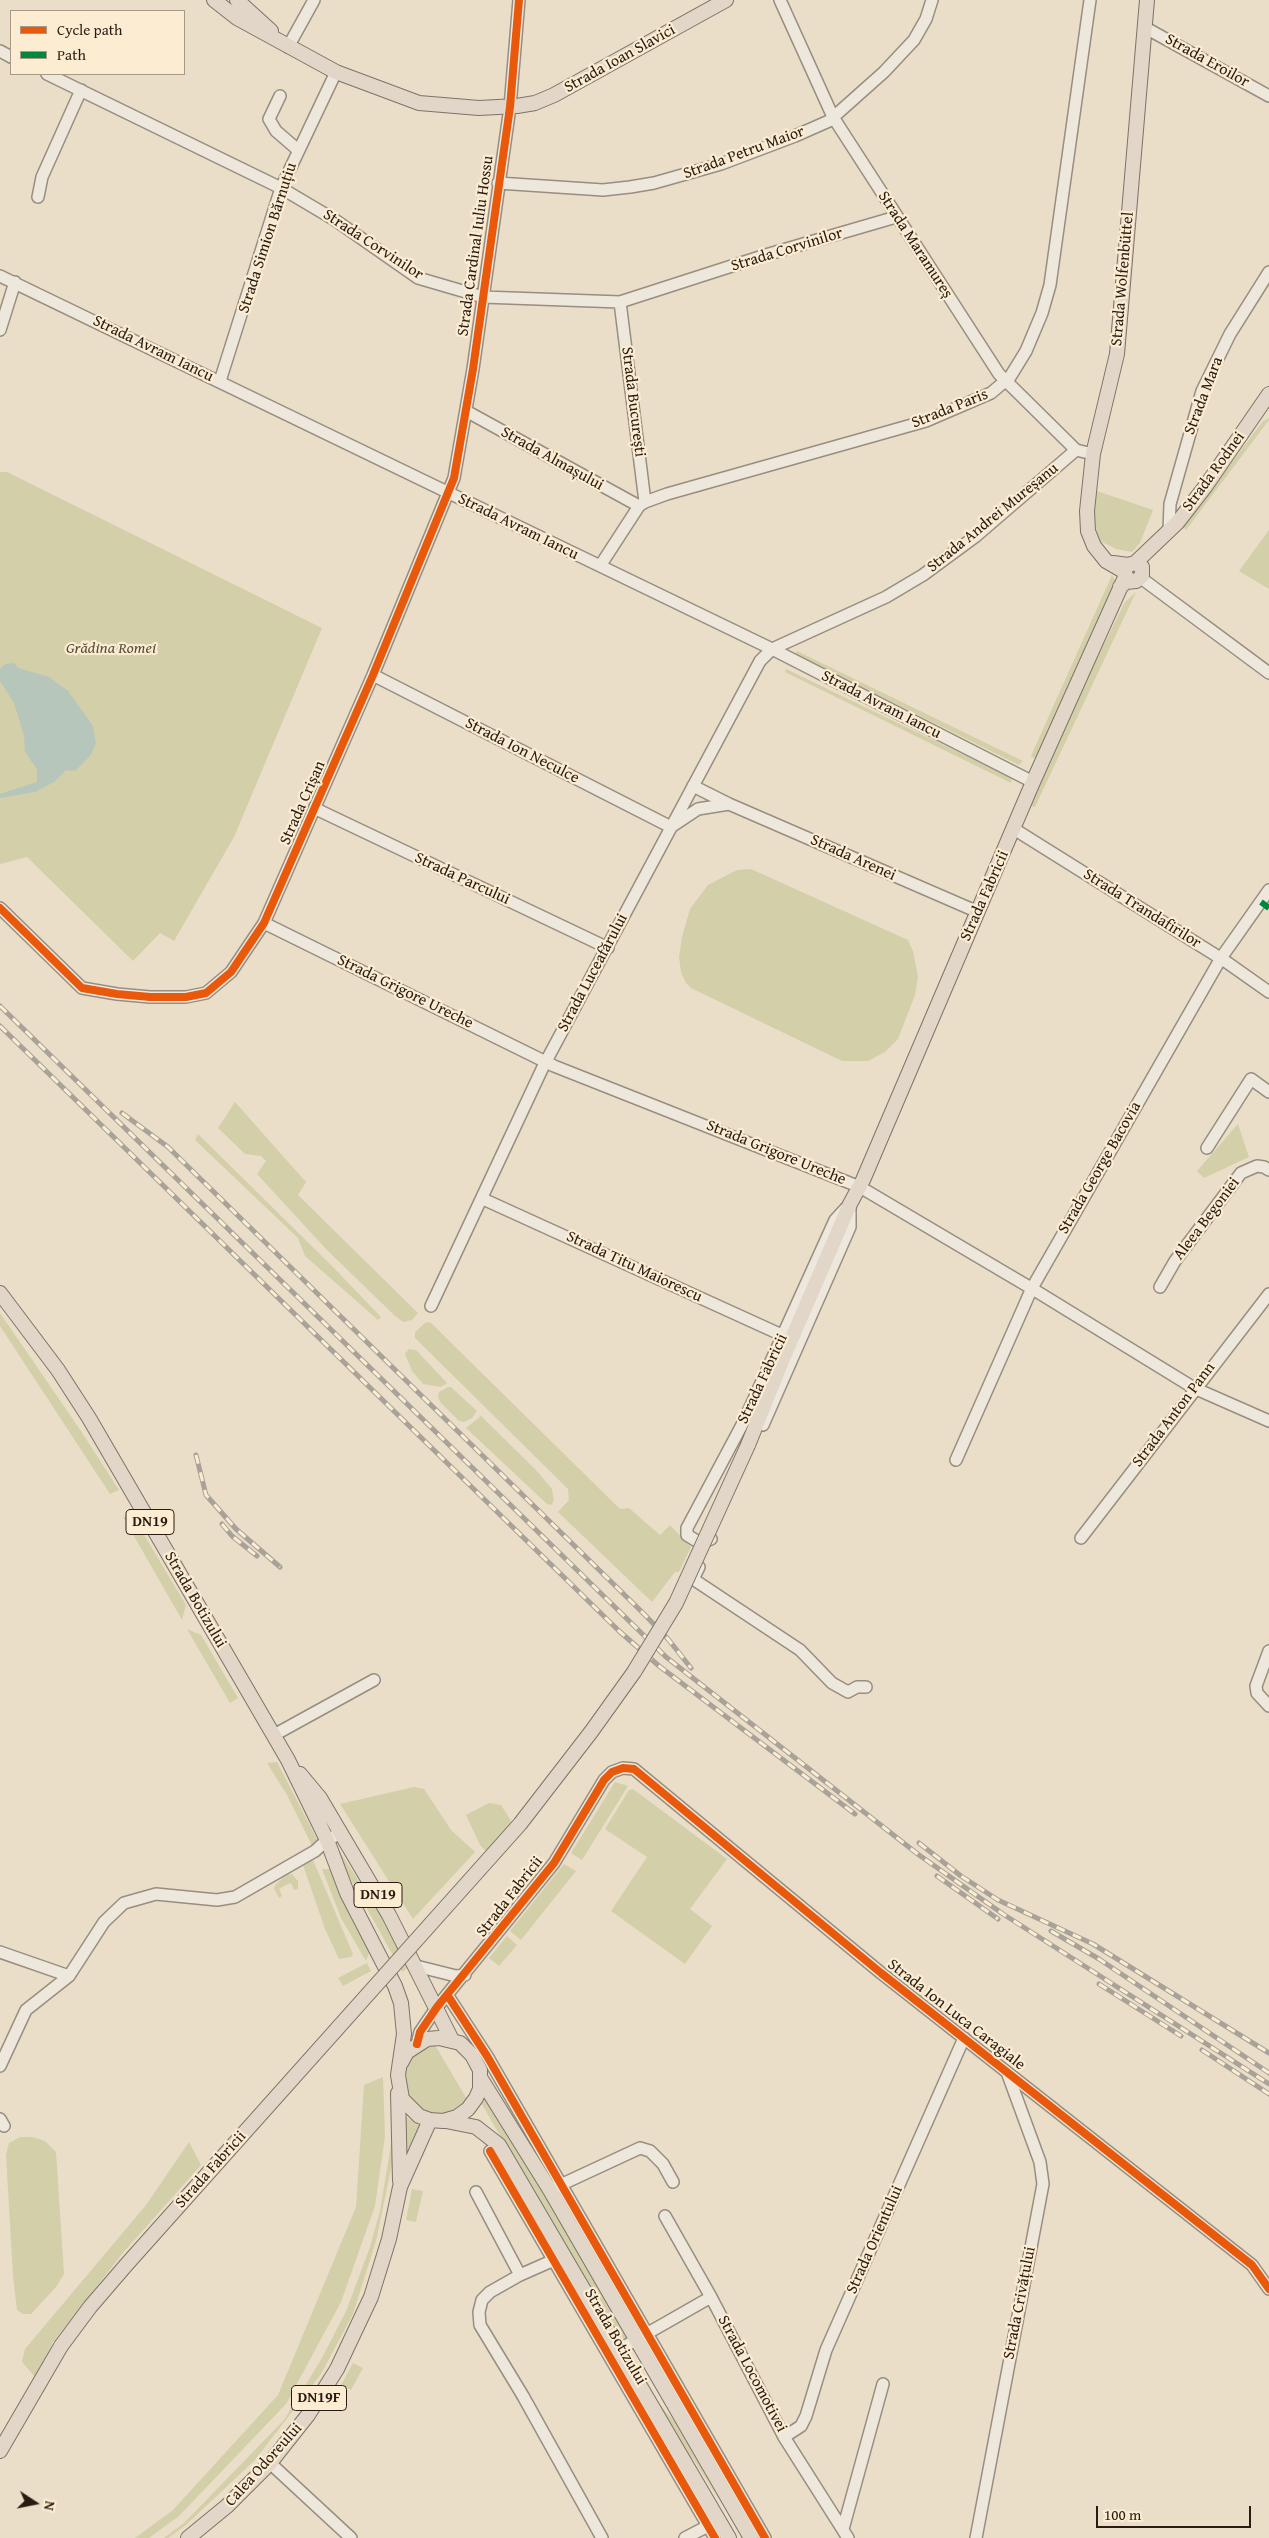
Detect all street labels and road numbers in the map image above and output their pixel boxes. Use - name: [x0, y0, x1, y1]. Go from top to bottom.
- street label: Strada Ioan Slavici: [561, 21, 679, 97]
- street label: Strada Eroilor: [1161, 30, 1253, 92]
- street label: Strada Petru Maior: [681, 122, 807, 184]
- street label: Strada Cardinal Iuliu Hossu: [454, 154, 498, 338]
- street label: Strada Simion Bărnuțiu: [235, 160, 301, 316]
- street label: Strada Maramureș: [873, 188, 957, 302]
- street label: Strada Corvinilor: [319, 205, 427, 285]
- street label: Strada Wolfenbüttel: [1108, 211, 1138, 347]
- street label: Strada Corvinilor: [729, 224, 845, 276]
- street label: Strada Avram Iancu: [90, 311, 216, 387]
- street label: Strada București: [617, 346, 649, 458]
- street label: Strada Mara: [1180, 354, 1228, 438]
- street label: Strada Paris: [909, 385, 991, 433]
- street label: Strada Almașului: [497, 423, 607, 495]
- street label: Strada Rodnei: [1179, 428, 1249, 516]
- street label: Strada Andrei Mureșanu: [923, 459, 1063, 577]
- street label: Strada Avram Iancu: [455, 489, 581, 565]
- street label: Strada Avram Iancu: [818, 667, 944, 743]
- street label: Strada Ion Neculce: [462, 714, 582, 788]
- street label: Strada Crișan: [276, 758, 330, 848]
- street label: Strada Arenei: [807, 831, 899, 885]
- street label: Strada Fabricii: [956, 848, 1014, 944]
- street label: Strada Parcului: [411, 849, 513, 909]
- street label: Strada Trandafirilor: [1080, 865, 1204, 953]
- street label: Strada Luceafărului: [554, 911, 632, 1035]
- street label: Strada Grigore Ureche: [334, 951, 476, 1033]
- street label: Strada George Bacovia: [1054, 1099, 1146, 1237]
- street label: Strada Grigore Ureche: [703, 1116, 849, 1190]
- street label: Aleea Begoniei: [1170, 1174, 1244, 1264]
- street label: Strada Titu Maiorescu: [563, 1227, 705, 1307]
- street label: Strada Fabricii: [734, 1331, 792, 1427]
- street label: Strada Anton Pann: [1128, 1359, 1220, 1471]
- road number: DN19: [126, 1510, 174, 1534]
- street label: Strada Botizului: [160, 1549, 230, 1651]
- street label: Strada Fabricii: [472, 1853, 548, 1941]
- road number: DN19: [354, 1882, 402, 1908]
- street label: Strada Ion Luca Caragiale: [883, 1955, 1029, 2075]
- street label: Strada Fabricii: [171, 2127, 251, 2213]
- street label: Strada Orientului: [843, 2183, 907, 2297]
- street label: Strada Crivățului: [1000, 2245, 1040, 2361]
- street label: Strada Botizului: [580, 2286, 650, 2388]
- street label: Strada Locomotivei: [713, 2312, 791, 2436]
- road number: DN19F: [292, 2386, 346, 2410]
- street label: Calea Odoreului: [221, 2419, 307, 2511]

